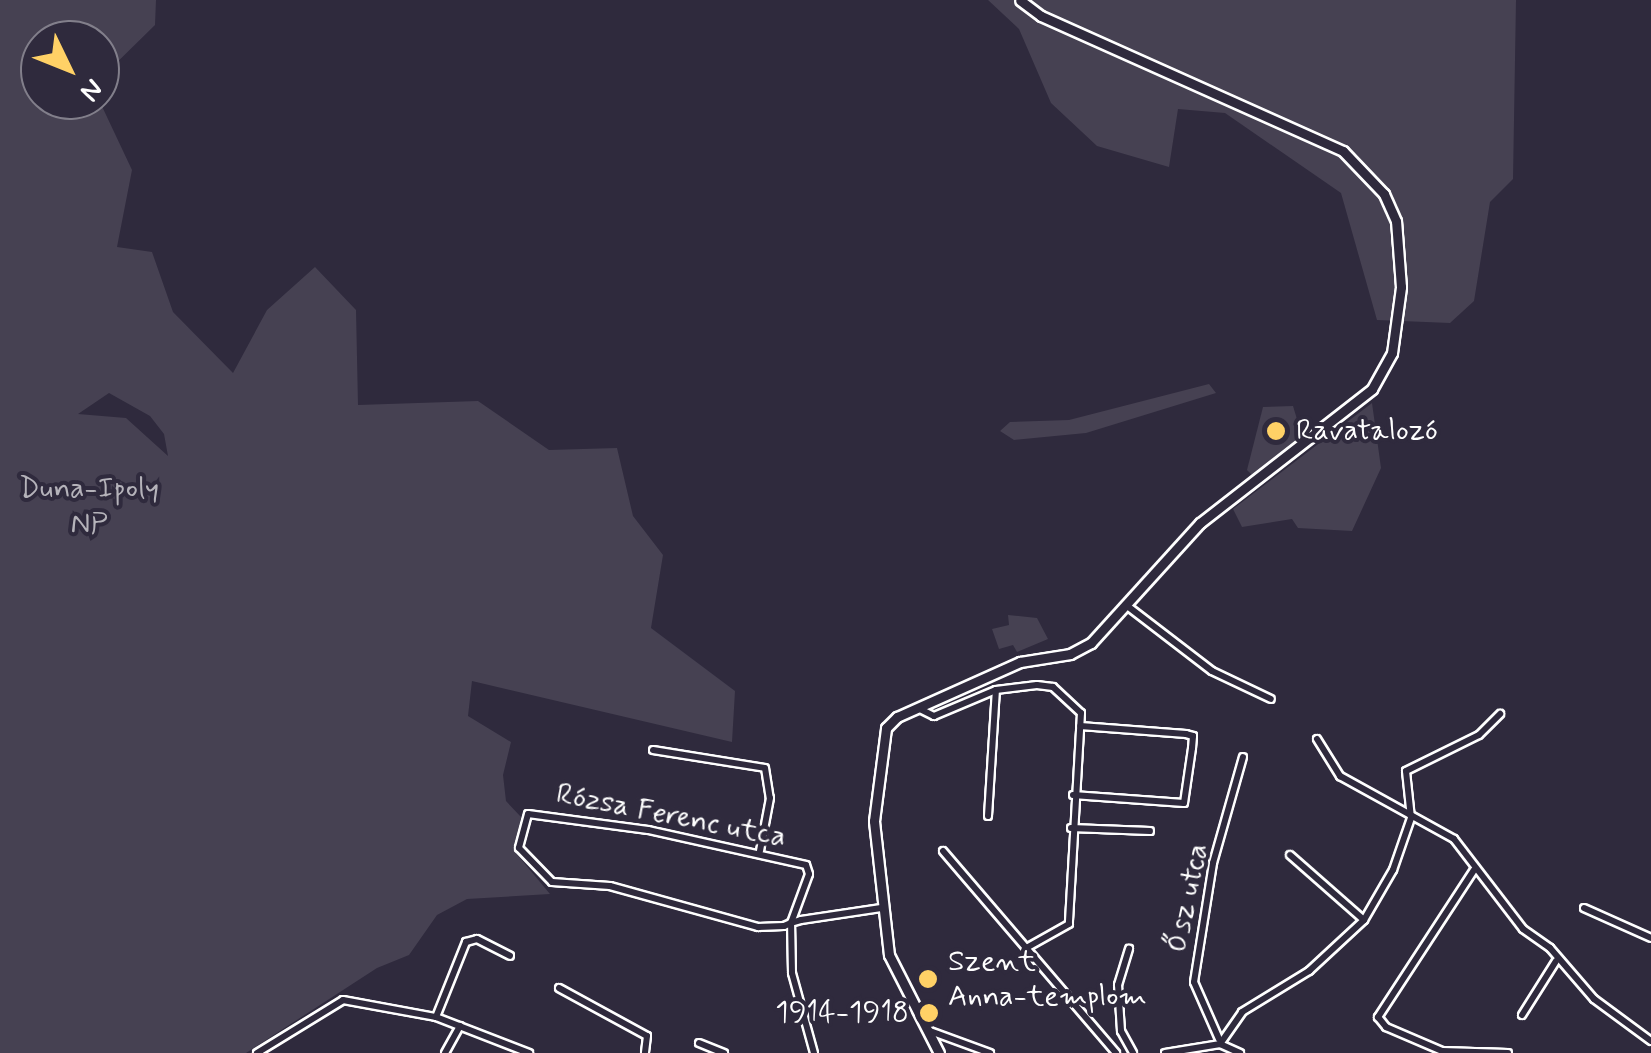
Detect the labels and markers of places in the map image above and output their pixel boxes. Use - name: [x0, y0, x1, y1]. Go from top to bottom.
- place label: Ravatalozó: [1296, 413, 1438, 449]
- marker: Ravatalozó: [1265, 420, 1287, 442]
- place label: Szent Anna-templom: [948, 944, 1147, 1014]
- marker: Szent Anna-templom: [917, 968, 939, 990]
- place label: 1914-1918: [775, 995, 909, 1031]
- marker: 1914-1918: [918, 1002, 940, 1024]

